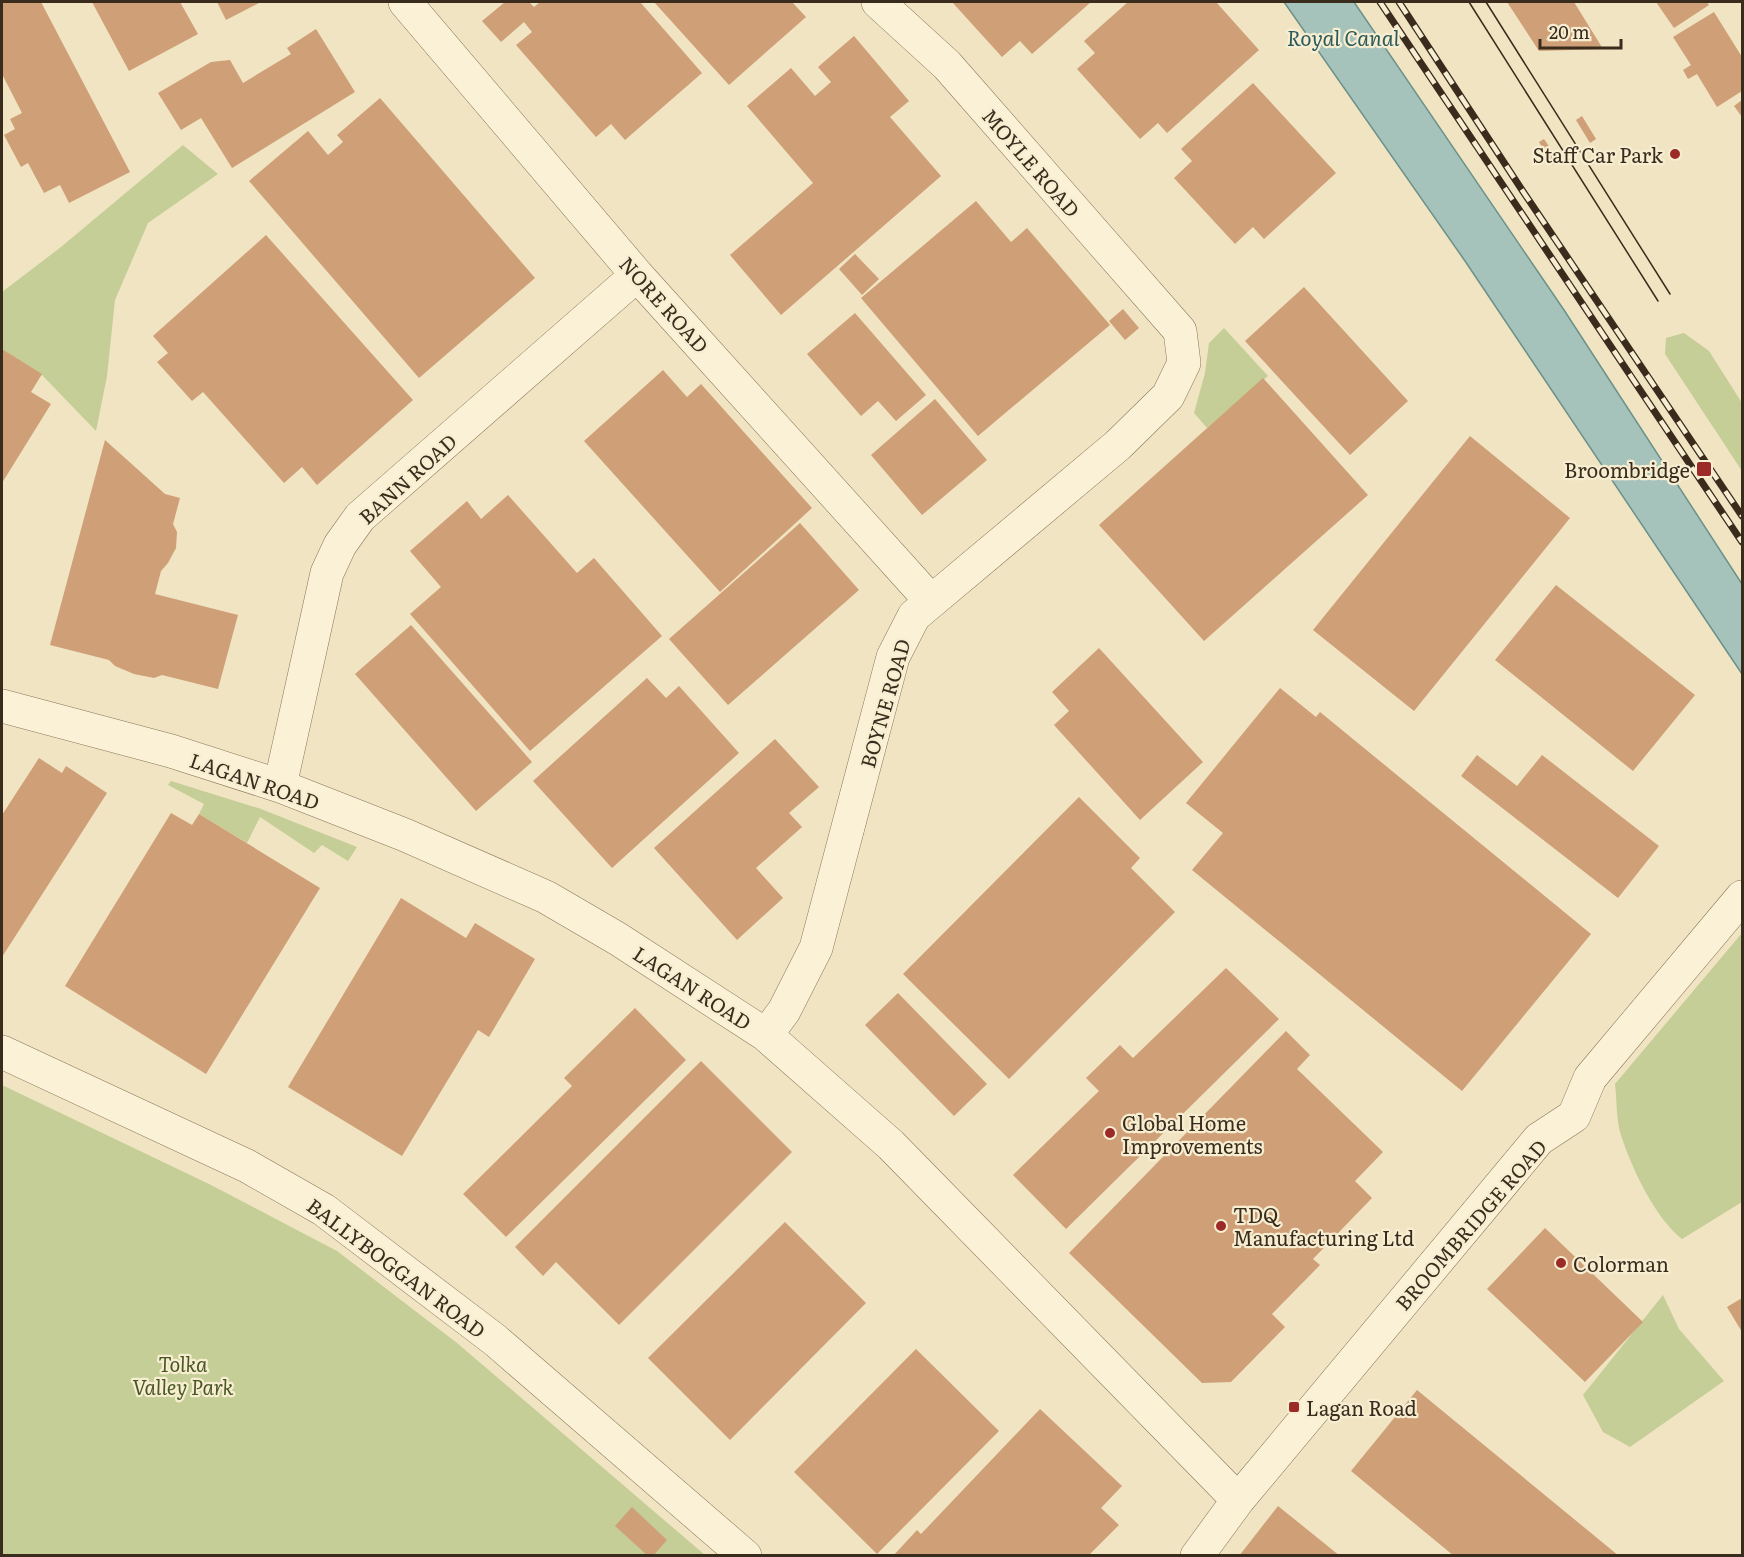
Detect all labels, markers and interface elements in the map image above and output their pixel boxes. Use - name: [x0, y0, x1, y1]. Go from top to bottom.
- scale bar: [1540, 12, 1621, 50]
- text: 20 m: [1549, 18, 1590, 45]
- water label: Royal Canal: [1287, 21, 1399, 52]
- street label: MOYLE ROAD: [976, 101, 1088, 223]
- place label: Staff Car Park: [1533, 139, 1664, 169]
- marker: Staff Car Park: [1668, 147, 1682, 161]
- street label: NORE ROAD: [613, 249, 717, 359]
- street label: BANN ROAD: [351, 426, 463, 530]
- place label: Broombridge: [1564, 454, 1690, 484]
- marker: Broombridge: [1695, 460, 1713, 478]
- street label: BOYNE ROAD: [851, 635, 917, 771]
- street label: LAGAN ROAD: [186, 744, 324, 816]
- street label: LAGAN ROAD: [628, 938, 758, 1036]
- place label: Global Home Improvements: [1122, 1107, 1263, 1160]
- marker: Global Home Improvements: [1103, 1126, 1117, 1140]
- street label: BROOMBRIDGE ROAD: [1387, 1132, 1553, 1316]
- street label: BALLYBOGGAN ROAD: [301, 1190, 493, 1344]
- place label: TDQ Manufacturing Ltd: [1233, 1199, 1414, 1252]
- marker: TDQ Manufacturing Ltd: [1214, 1219, 1228, 1233]
- place label: Colorman: [1573, 1248, 1669, 1278]
- marker: Colorman: [1554, 1256, 1568, 1270]
- park label: Tolka Valley Park: [133, 1348, 233, 1401]
- place label: Lagan Road: [1306, 1392, 1417, 1422]
- marker: Lagan Road: [1287, 1400, 1301, 1414]

